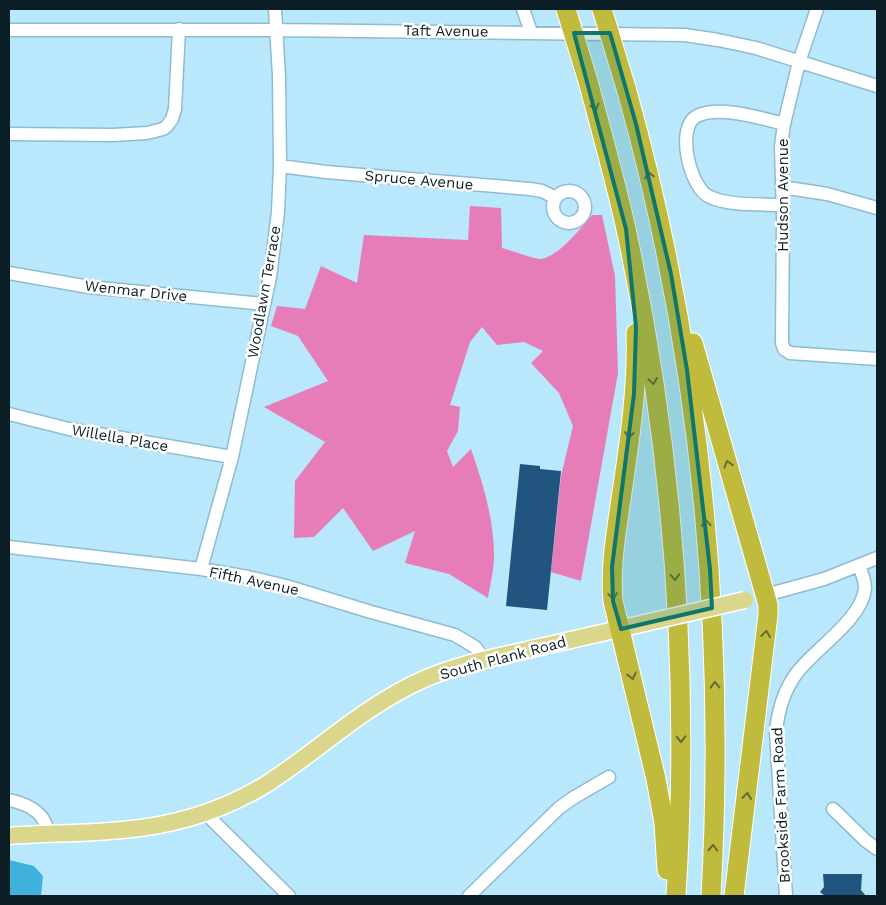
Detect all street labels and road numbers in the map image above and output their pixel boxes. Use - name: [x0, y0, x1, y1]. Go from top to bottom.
- street label: Taft Avenue: [403, 21, 489, 41]
- street label: Hudson Avenue: [774, 138, 792, 252]
- street label: Spruce Avenue: [364, 166, 474, 194]
- street label: Woodlawn Terrace: [243, 224, 285, 360]
- street label: Wenmar Drive: [84, 277, 188, 305]
- street label: Willella Place: [70, 421, 170, 455]
- street label: Fifth Avenue: [207, 563, 301, 599]
- street label: South Plank Road: [438, 632, 568, 684]
- street label: Brookside Farm Road: [768, 727, 794, 883]

